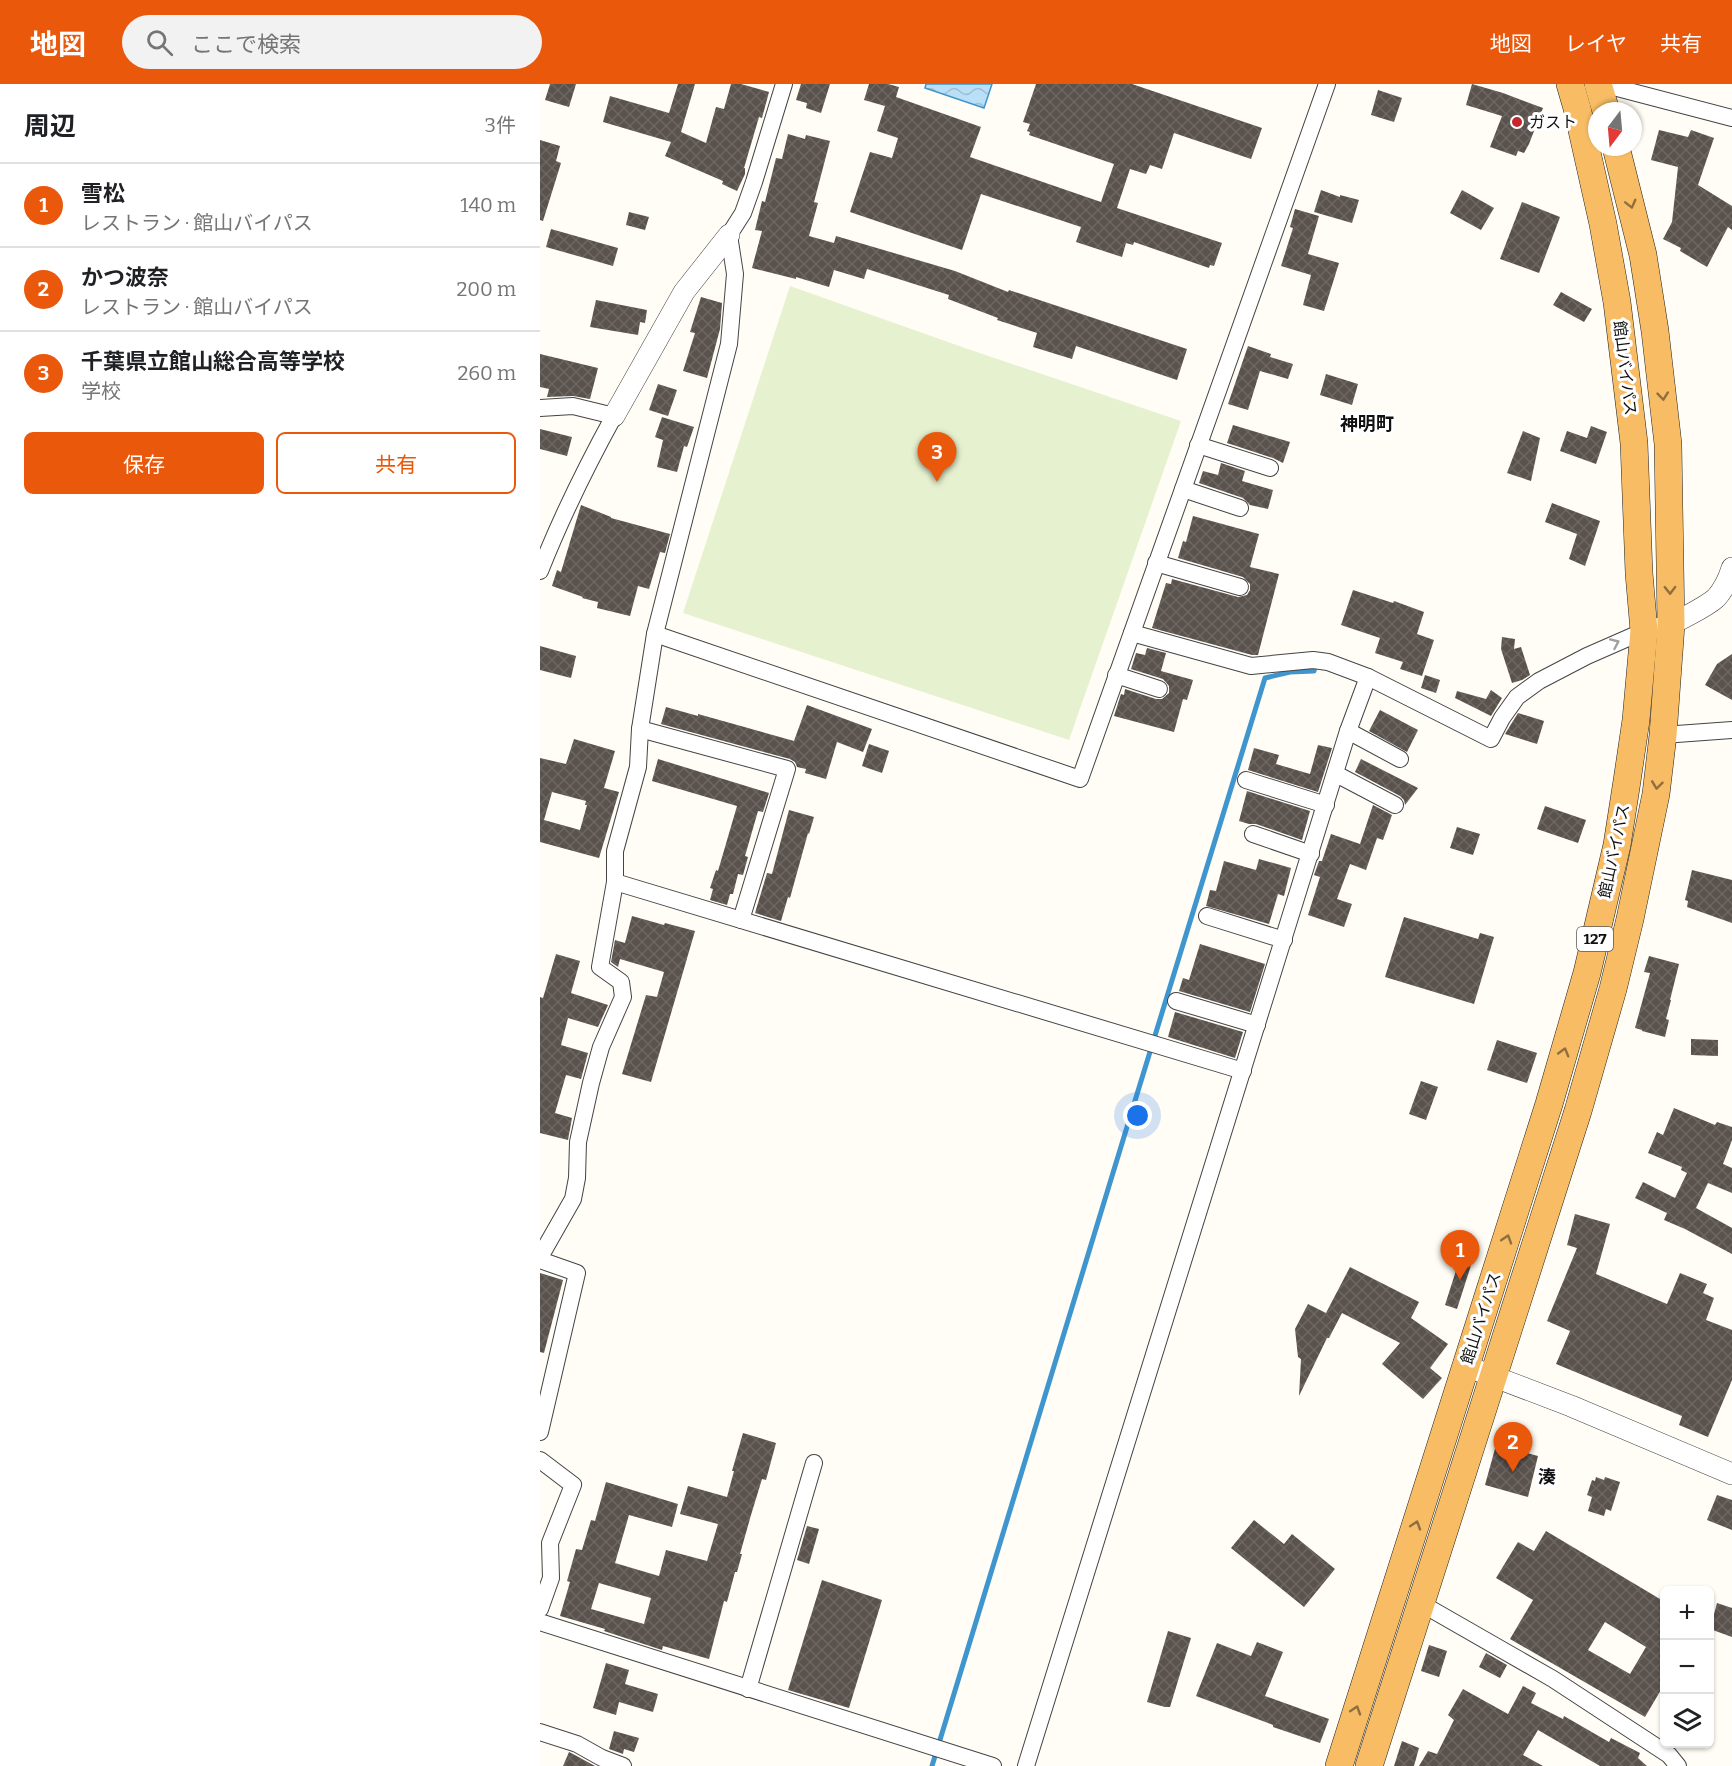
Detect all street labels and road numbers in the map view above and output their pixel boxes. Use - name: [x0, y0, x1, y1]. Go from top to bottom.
- street label: 館山バイパス: [1610, 319, 1640, 417]
- street label: 館山バイパス: [1595, 802, 1633, 900]
- road number: 127: [1577, 927, 1613, 951]
- street label: 館山バイパス: [1457, 1270, 1505, 1366]

